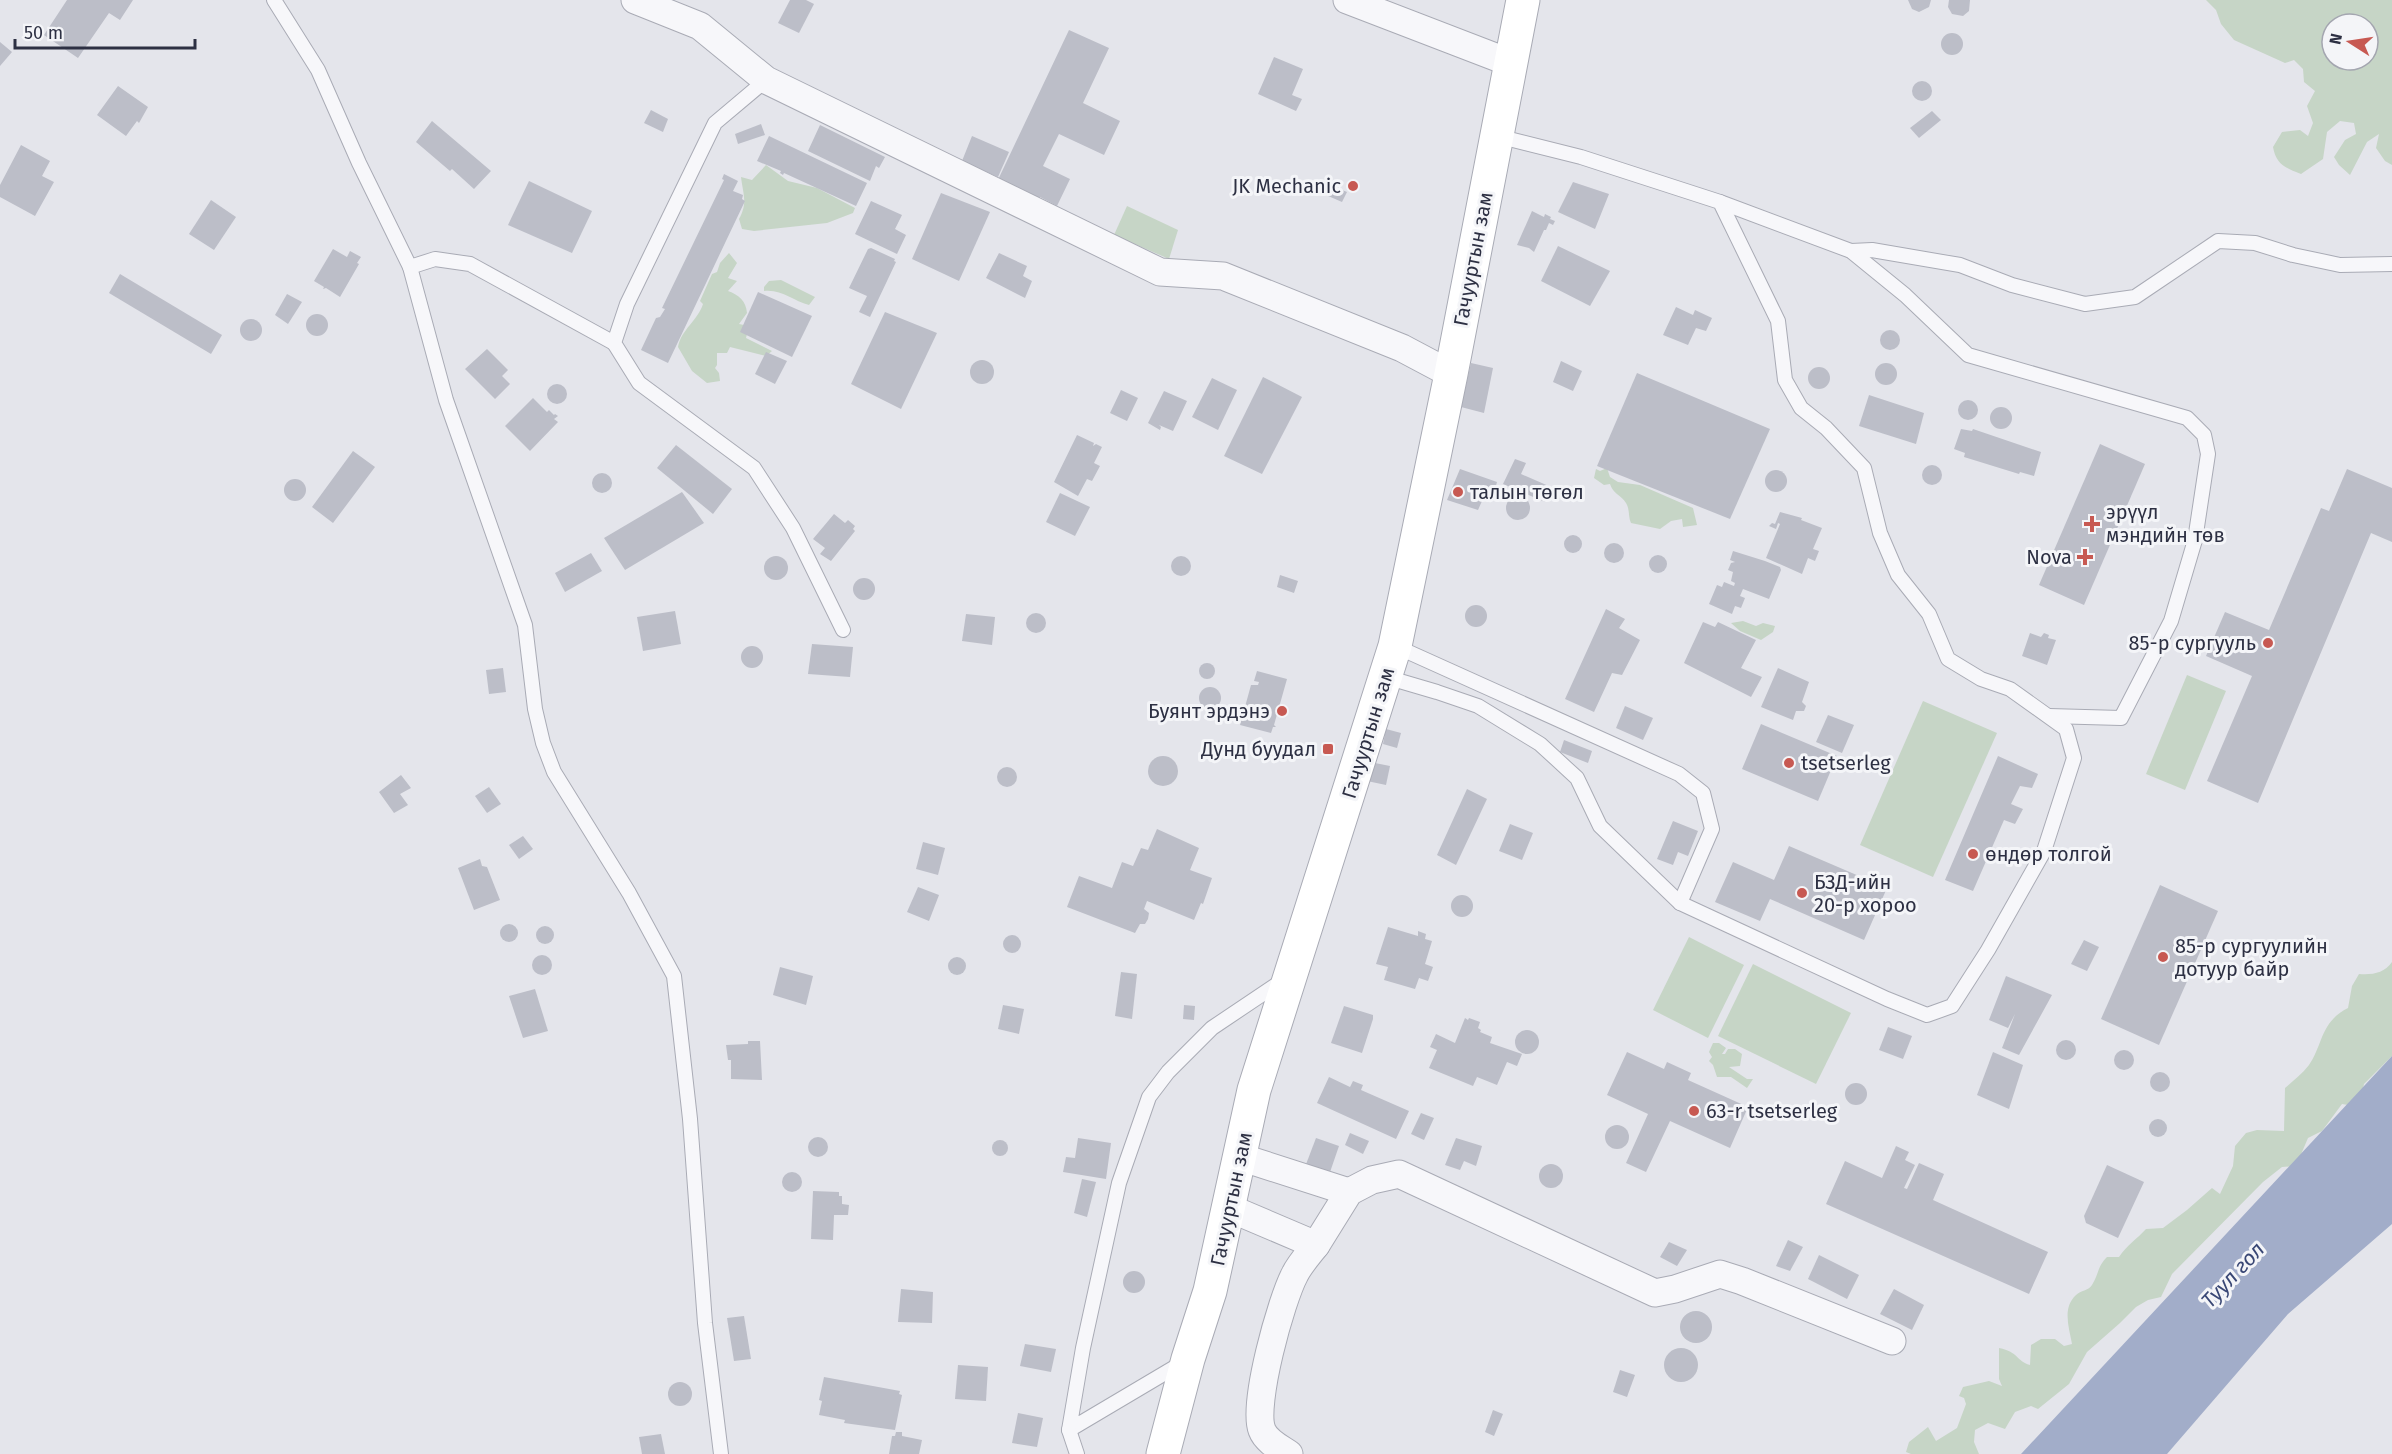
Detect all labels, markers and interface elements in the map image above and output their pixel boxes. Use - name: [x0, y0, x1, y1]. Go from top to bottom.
- scale bar: [15, 12, 195, 50]
- north arrow: [2320, 12, 2380, 72]
- text: 50 m: [24, 22, 63, 44]
- text: N: [2325, 32, 2346, 46]
- place label: JK Mechanic: [1232, 174, 1341, 198]
- marker: JK Mechanic: [1346, 179, 1360, 193]
- street label: Гачууртын зам: [1448, 190, 1498, 328]
- place label: талын төгөл: [1470, 480, 1584, 504]
- marker: талын төгөл: [1451, 485, 1465, 499]
- place label: эрүүл мэндийн төв: [2106, 500, 2225, 547]
- marker: эрүүл мэндийн төв: [2083, 515, 2101, 533]
- place label: Nova: [2026, 545, 2072, 569]
- marker: Nova: [2076, 548, 2094, 566]
- place label: 85-р сургууль: [2129, 631, 2256, 655]
- marker: 85-р сургууль: [2261, 636, 2275, 650]
- street label: Гачууртын зам: [1337, 664, 1399, 802]
- place label: Буянт эрдэнэ: [1148, 699, 1270, 723]
- marker: Буянт эрдэнэ: [1275, 704, 1289, 718]
- place label: Дунд буудал: [1200, 737, 1316, 761]
- marker: Дунд буудал: [1321, 742, 1335, 756]
- place label: tsetserleg: [1801, 751, 1891, 775]
- marker: tsetserleg: [1782, 756, 1796, 770]
- place label: өндөр толгой: [1985, 842, 2112, 866]
- marker: өндөр толгой: [1966, 847, 1980, 861]
- place label: БЗД-ийн 20-р хороо: [1814, 870, 1917, 917]
- marker: БЗД-ийн 20-р хороо: [1795, 886, 1809, 900]
- place label: 85-р сургуулийн дотуур байр: [2175, 934, 2328, 981]
- marker: 85-р сургуулийн дотуур байр: [2156, 950, 2170, 964]
- place label: 63-r tsetserleg: [1706, 1099, 1838, 1123]
- marker: 63-r tsetserleg: [1687, 1104, 1701, 1118]
- street label: Гачууртын зам: [1205, 1130, 1257, 1268]
- water label: Туул гол: [2196, 1237, 2270, 1313]

